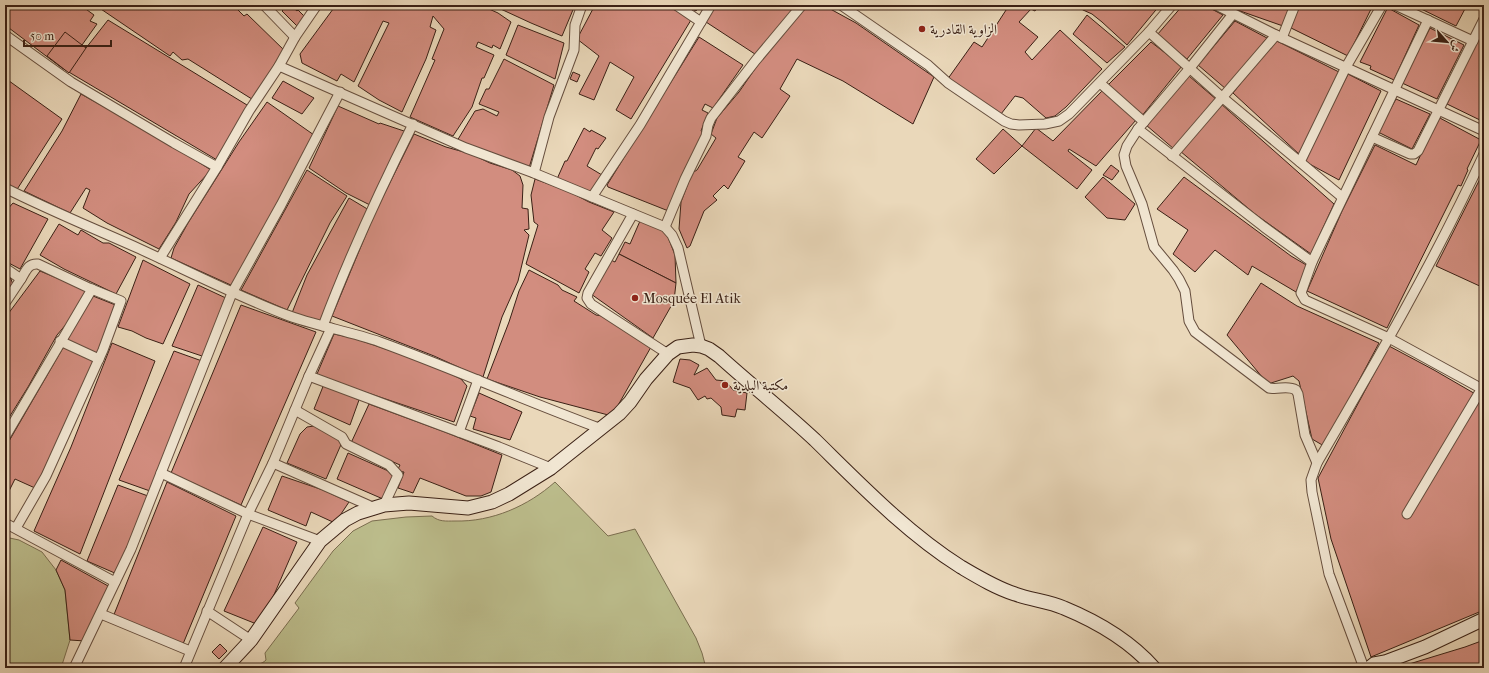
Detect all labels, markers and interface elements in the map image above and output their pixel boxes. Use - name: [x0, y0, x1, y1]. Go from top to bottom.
- place label: الزاوية القادرية: [930, 21, 997, 38]
- scale bar: [24, 22, 111, 48]
- north arrow: [1427, 22, 1467, 62]
- marker: الزاوية القادرية: [917, 24, 927, 34]
- text: 50 m: [30, 29, 54, 43]
- text: ش: [1447, 38, 1464, 54]
- place label: Mosquée El Atik: [643, 290, 741, 307]
- marker: Mosquée El Atik: [630, 293, 640, 303]
- place label: مكتبة البلدية: [733, 377, 788, 394]
- marker: مكتبة البلدية: [720, 380, 730, 390]

